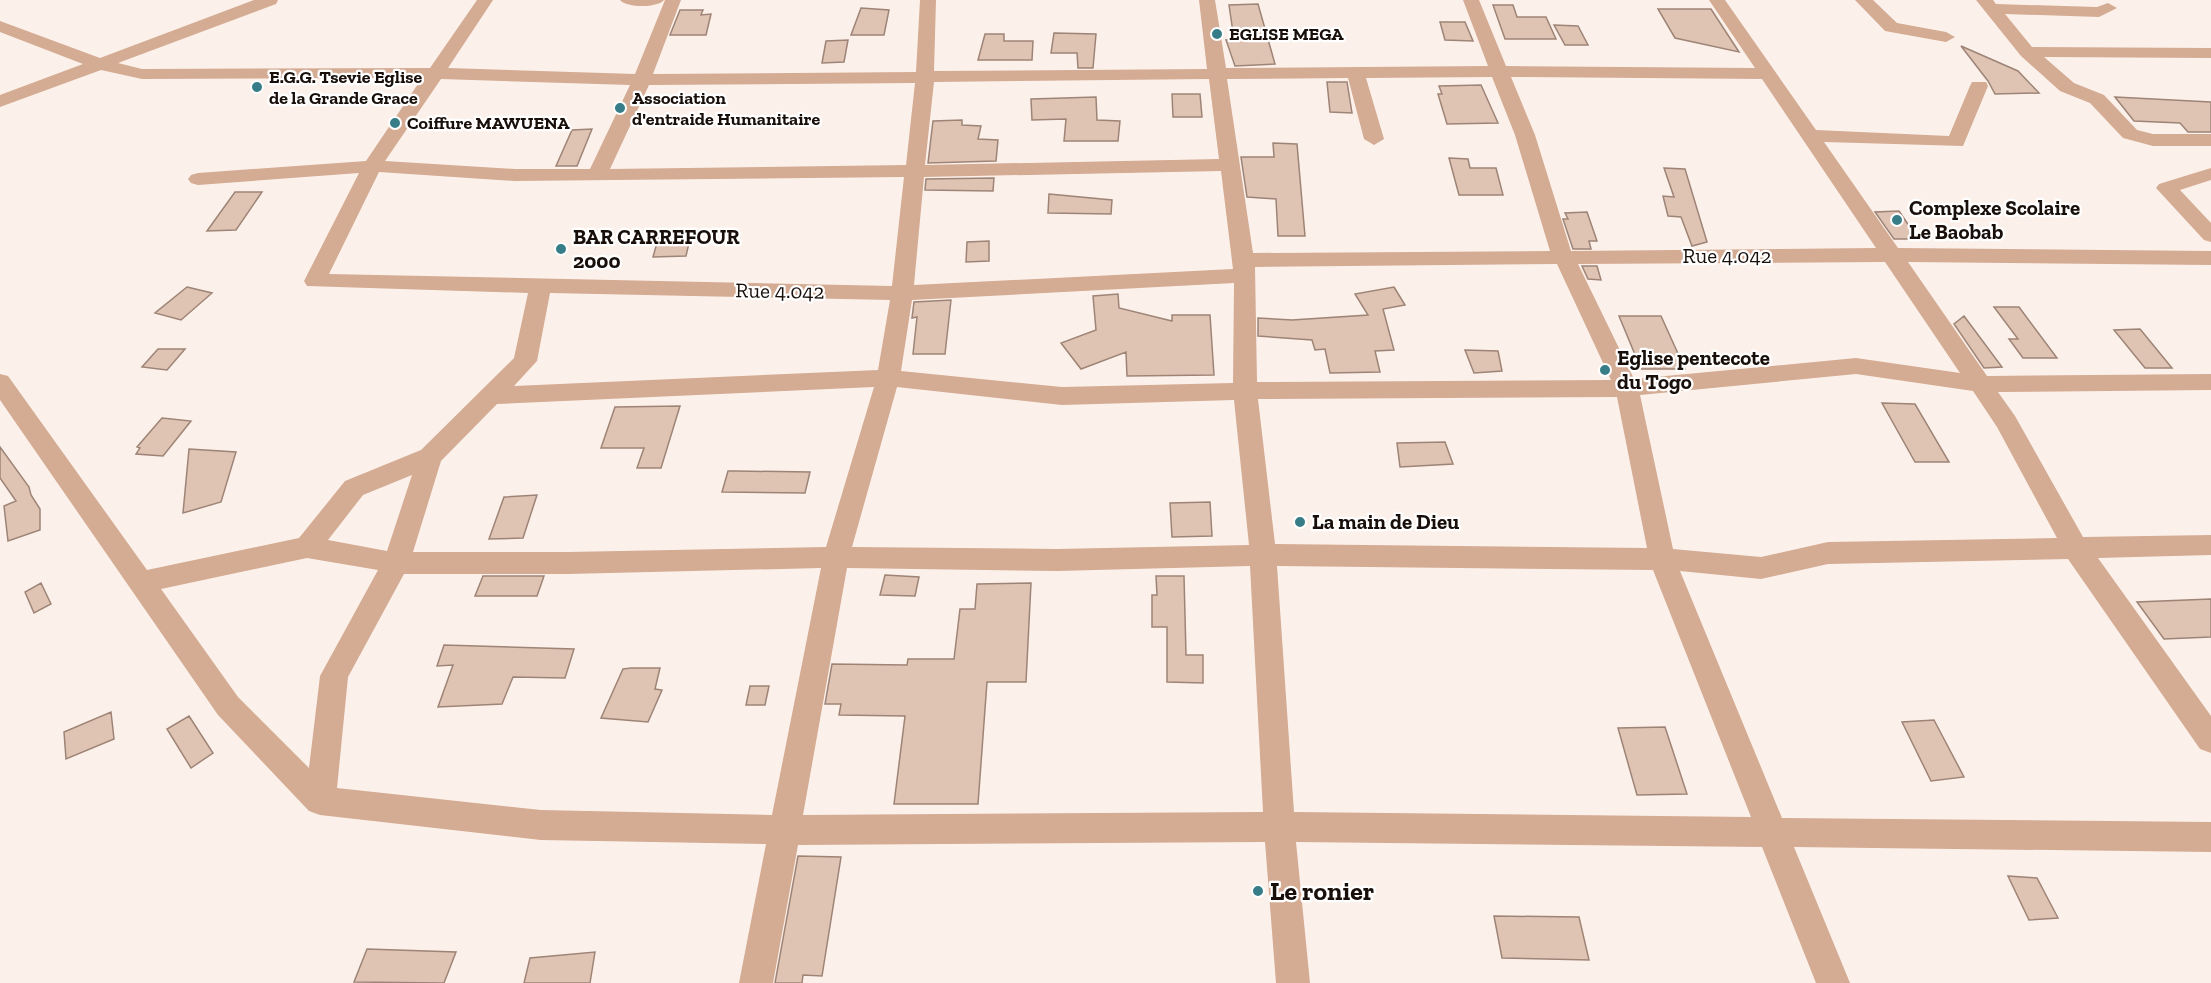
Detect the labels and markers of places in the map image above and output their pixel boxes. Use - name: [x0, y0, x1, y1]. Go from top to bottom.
- place label: EGLISE MEGA: [1229, 23, 1344, 45]
- marker: EGLISE MEGA: [1210, 27, 1224, 41]
- place label: E.G.G. Tsevie Eglise de la Grande Grace: [269, 66, 423, 109]
- marker: E.G.G. Tsevie Eglise de la Grande Grace: [250, 80, 264, 94]
- place label: Association d'entraide Humanitaire: [632, 87, 821, 130]
- marker: Association d'entraide Humanitaire: [613, 101, 627, 115]
- place label: Coiffure MAWUENA: [407, 112, 570, 134]
- marker: Coiffure MAWUENA: [388, 116, 402, 130]
- place label: Complexe Scolaire Le Baobab: [1909, 195, 2080, 244]
- marker: Complexe Scolaire Le Baobab: [1890, 213, 1904, 227]
- place label: BAR CARREFOUR 2000: [573, 224, 740, 273]
- marker: BAR CARREFOUR 2000: [554, 242, 568, 256]
- place label: Eglise pentecote du Togo: [1617, 345, 1770, 394]
- marker: Eglise pentecote du Togo: [1598, 363, 1612, 377]
- place label: La main de Dieu: [1312, 509, 1459, 534]
- marker: La main de Dieu: [1293, 515, 1307, 529]
- place label: Le ronier: [1270, 875, 1374, 907]
- marker: Le ronier: [1251, 884, 1265, 898]

